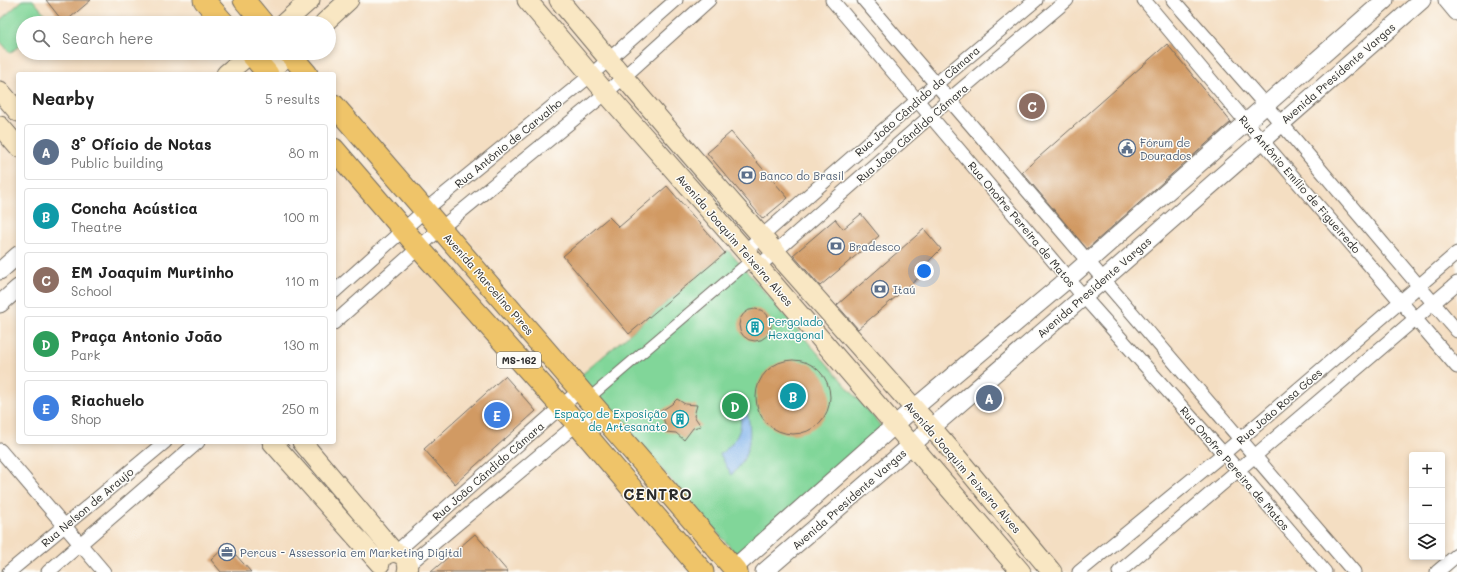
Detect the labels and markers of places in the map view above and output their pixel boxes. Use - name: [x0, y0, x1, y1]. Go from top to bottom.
- pin: C: [1019, 91, 1045, 121]
- place label: Fórum de Dourados: [1140, 135, 1191, 163]
- public building icon: Fórum de Dourados: [1117, 138, 1137, 158]
- bank icon: Banco do Brasil: [737, 165, 757, 185]
- place label: Banco do Brasil: [760, 168, 844, 183]
- bank icon: Bradesco: [826, 236, 846, 256]
- place label: Bradesco: [849, 239, 901, 254]
- bank icon: Itaú: [870, 279, 890, 299]
- place label: Itaú: [893, 282, 916, 297]
- place label: Pergolado Hexagonal: [768, 314, 824, 342]
- building icon: Pergolado Hexagonal: [745, 317, 765, 337]
- pin: B: [780, 381, 806, 411]
- pin: A: [976, 383, 1002, 413]
- pin: D: [722, 391, 748, 421]
- pin: E: [484, 400, 510, 430]
- place label: Espaço de Exposição de Artesanato: [554, 406, 667, 434]
- building icon: Espaço de Exposição de Artesanato: [670, 409, 690, 429]
- office icon: Percus - Assessoria em Marketing Digital: [217, 542, 237, 562]
- place label: Percus - Assessoria em Marketing Digital: [240, 545, 462, 560]

